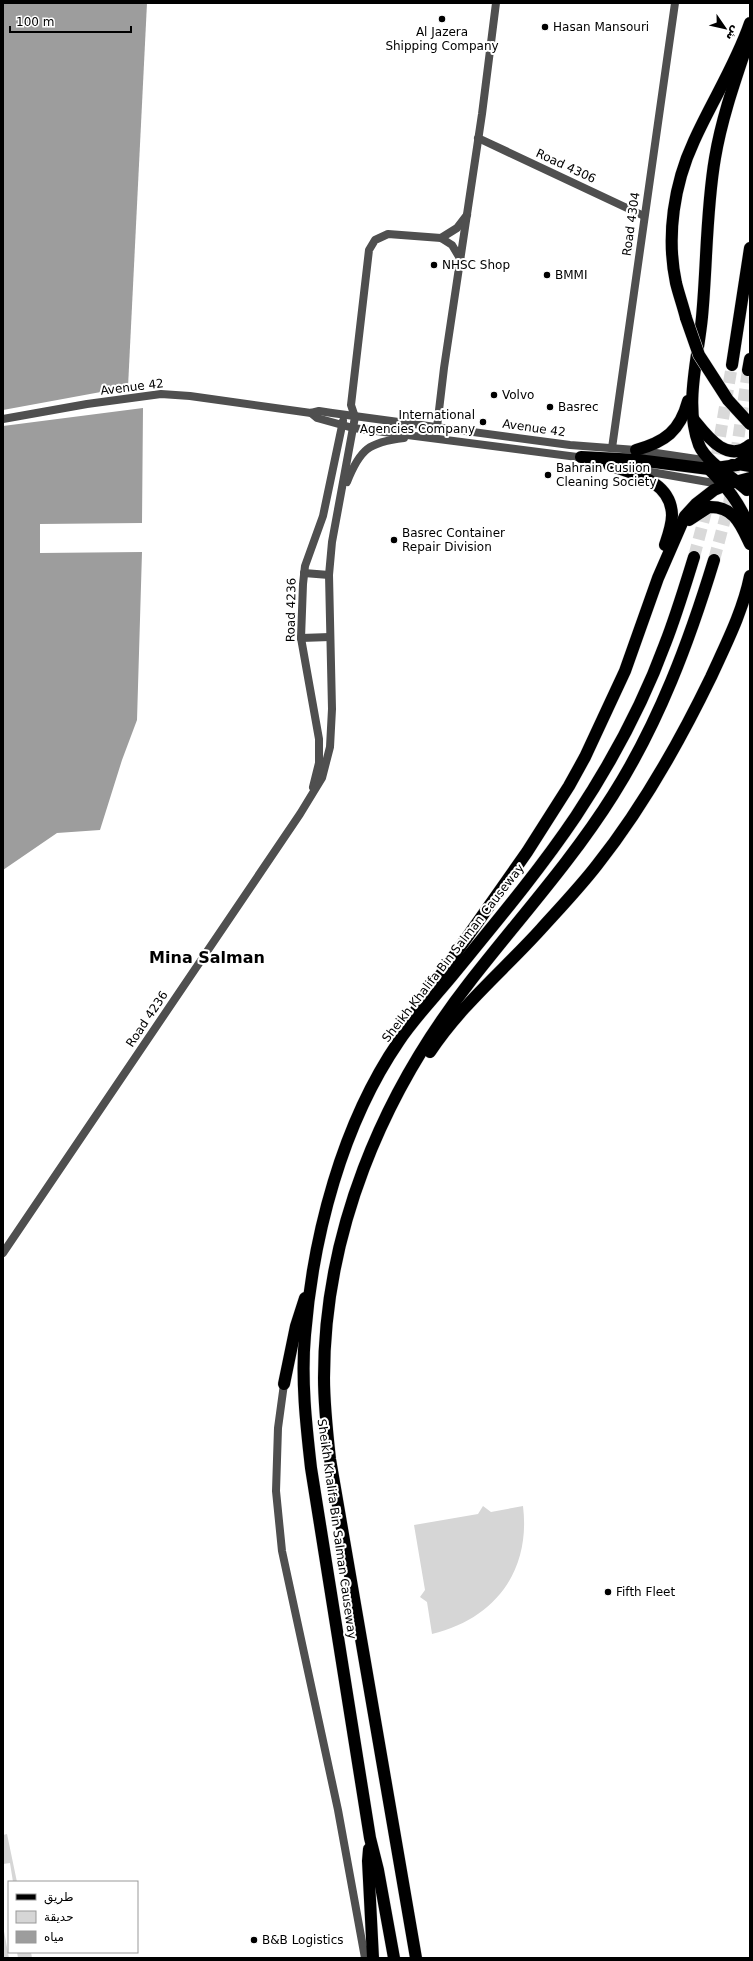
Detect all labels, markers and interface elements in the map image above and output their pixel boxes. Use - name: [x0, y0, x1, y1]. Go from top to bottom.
- scale bar: [10, 8, 131, 34]
- north arrow: [705, 8, 745, 48]
- marker: Al Jazera Shipping Company: [437, 14, 447, 24]
- text: 100 m: [16, 15, 54, 29]
- place label: Hasan Mansouri: [553, 20, 649, 34]
- marker: Hasan Mansouri: [540, 22, 550, 32]
- text: ش: [723, 23, 743, 43]
- place label: Al Jazera Shipping Company: [385, 25, 499, 53]
- street label: Road 4306: [534, 146, 598, 186]
- street label: Road 4304: [620, 191, 642, 257]
- place label: NHSC Shop: [442, 258, 510, 272]
- marker: NHSC Shop: [429, 260, 439, 270]
- place label: BMMI: [555, 268, 587, 282]
- marker: BMMI: [542, 270, 552, 280]
- street label: Avenue 42: [100, 376, 164, 398]
- place label: Volvo: [502, 388, 534, 402]
- marker: Volvo: [489, 390, 499, 400]
- place label: Basrec: [558, 400, 599, 414]
- marker: Basrec: [545, 402, 555, 412]
- place label: International Agencies Company: [360, 408, 475, 436]
- marker: International Agencies Company: [478, 417, 488, 427]
- street label: Avenue 42: [501, 417, 567, 439]
- place label: Bahrain Cusiion Cleaning Society: [556, 461, 657, 489]
- marker: Bahrain Cusiion Cleaning Society: [543, 470, 553, 480]
- place label: Basrec Container Repair Division: [402, 526, 505, 554]
- marker: Basrec Container Repair Division: [389, 535, 399, 545]
- street label: Road 4236: [283, 578, 299, 642]
- street label: Sheikh Khalifa Bin Salman Causeway: [379, 861, 527, 1045]
- district label: Mina Salman: [149, 948, 265, 967]
- street label: Road 4236: [123, 988, 171, 1050]
- street label: Sheikh Khalifa Bin Salman Causeway: [315, 1418, 359, 1640]
- place label: Fifth Fleet: [616, 1585, 676, 1599]
- marker: Fifth Fleet: [603, 1587, 613, 1597]
- legend: [8, 1881, 138, 1953]
- text: طريق: [44, 1890, 74, 1905]
- text: حديقة: [44, 1910, 74, 1924]
- text: مياه: [44, 1930, 64, 1944]
- place label: B&B Logistics: [262, 1933, 344, 1947]
- marker: B&B Logistics: [249, 1935, 259, 1945]

